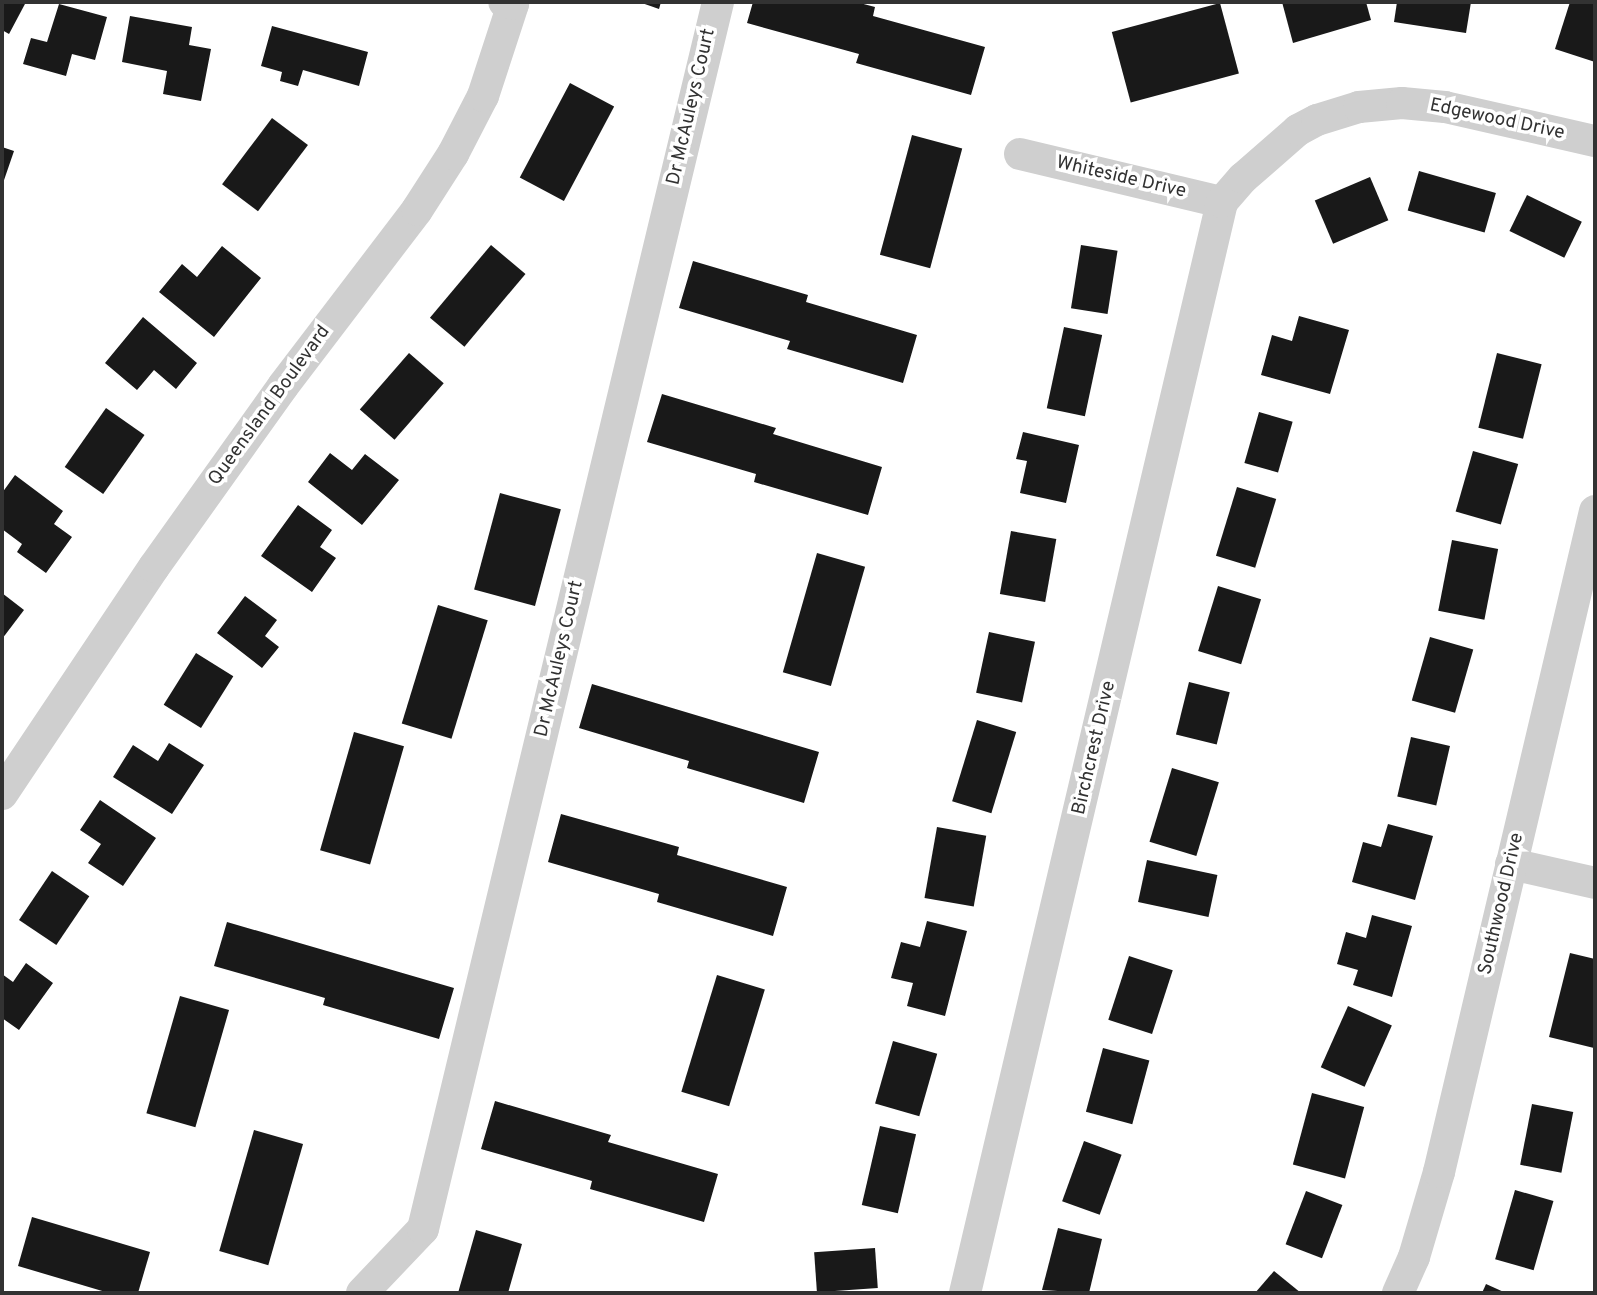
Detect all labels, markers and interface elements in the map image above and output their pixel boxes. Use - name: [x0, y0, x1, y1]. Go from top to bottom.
- street label: Dr McAuleys Court: [663, 27, 721, 187]
- street label: Edgewood Drive: [1427, 95, 1567, 145]
- street label: Whiteside Drive: [1054, 152, 1188, 204]
- street label: Queensland Boulevard: [204, 321, 336, 491]
- street label: Dr McAuleys Court: [531, 579, 589, 739]
- street label: Birchcrest Drive: [1069, 679, 1121, 817]
- street label: Southwood Drive: [1475, 831, 1529, 977]

